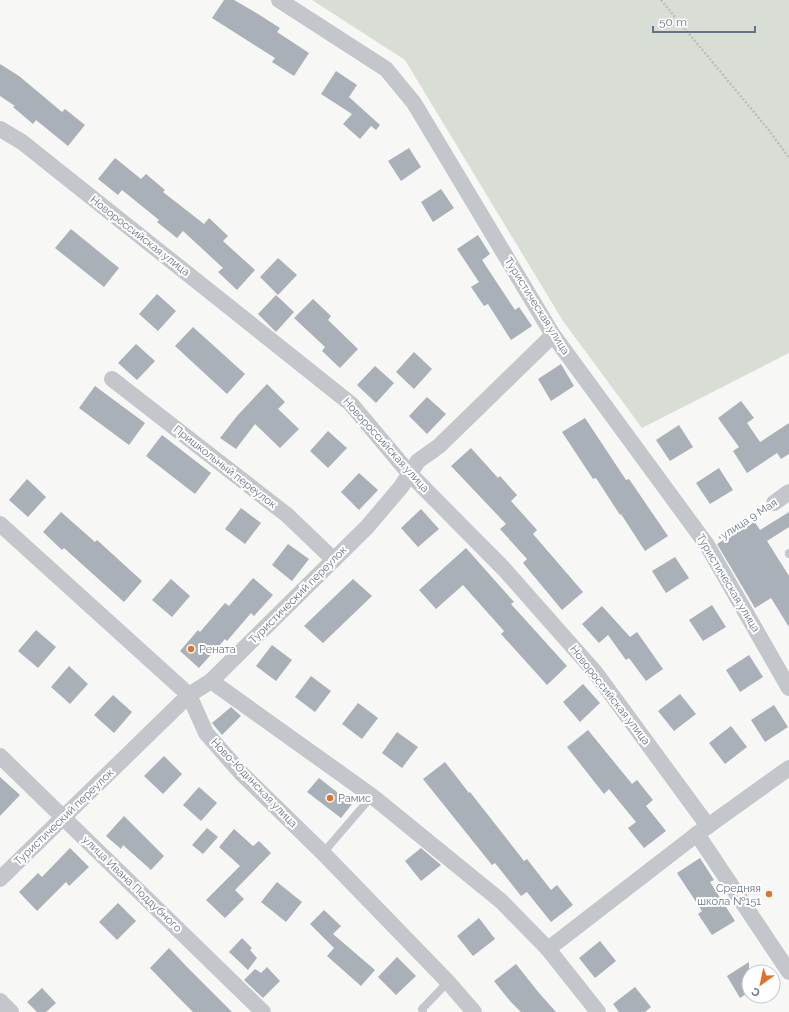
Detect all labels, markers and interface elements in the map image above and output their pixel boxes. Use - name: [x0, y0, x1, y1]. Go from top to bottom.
- scale bar: [653, 8, 755, 34]
- text: 50 m: [659, 15, 687, 29]
- street label: Новороссийская улица: [88, 193, 192, 279]
- street label: Туристическая улица: [502, 255, 572, 357]
- street label: Новороссийская улица: [340, 395, 432, 495]
- street label: Пришкольный переулок: [171, 423, 279, 511]
- street label: улица 9 Мая: [718, 496, 780, 542]
- street label: Туристическая улица: [694, 532, 762, 634]
- street label: Туристический переулок: [246, 543, 350, 647]
- place label: Рената: [199, 643, 236, 656]
- street label: Новороссийская улица: [567, 643, 653, 747]
- marker: Рената: [186, 644, 196, 654]
- street label: Ново-Юдинская улица: [208, 736, 300, 830]
- street label: Туристический переулок: [12, 766, 117, 868]
- place label: Рамис: [338, 792, 371, 805]
- marker: Рамис: [325, 793, 335, 803]
- street label: улица Ивана Поддубного: [80, 833, 185, 935]
- place label: Средняя школа №151: [697, 882, 761, 908]
- marker: Средняя школа №151: [764, 889, 774, 899]
- north arrow: [741, 964, 781, 1004]
- text: С: [749, 984, 763, 999]

